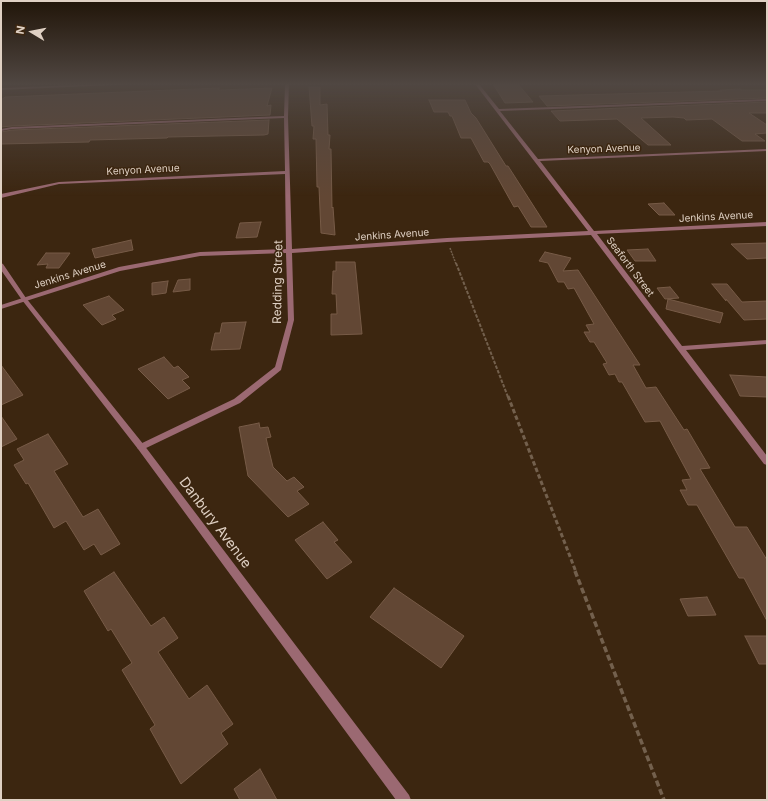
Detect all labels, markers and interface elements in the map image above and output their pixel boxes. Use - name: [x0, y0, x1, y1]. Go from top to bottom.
- north arrow: [12, 12, 52, 52]
- text: N: [13, 25, 28, 35]
- street label: Kenyon Avenue: [567, 142, 641, 156]
- street label: Kenyon Avenue: [106, 162, 180, 178]
- street label: Jenkins Avenue: [678, 209, 754, 225]
- street label: Jenkins Avenue: [354, 226, 430, 244]
- street label: Seaforth Street: [604, 235, 656, 299]
- street label: Redding Street: [270, 240, 286, 324]
- street label: Jenkins Avenue: [33, 258, 107, 292]
- street label: Danbury Avenue: [175, 474, 255, 572]

